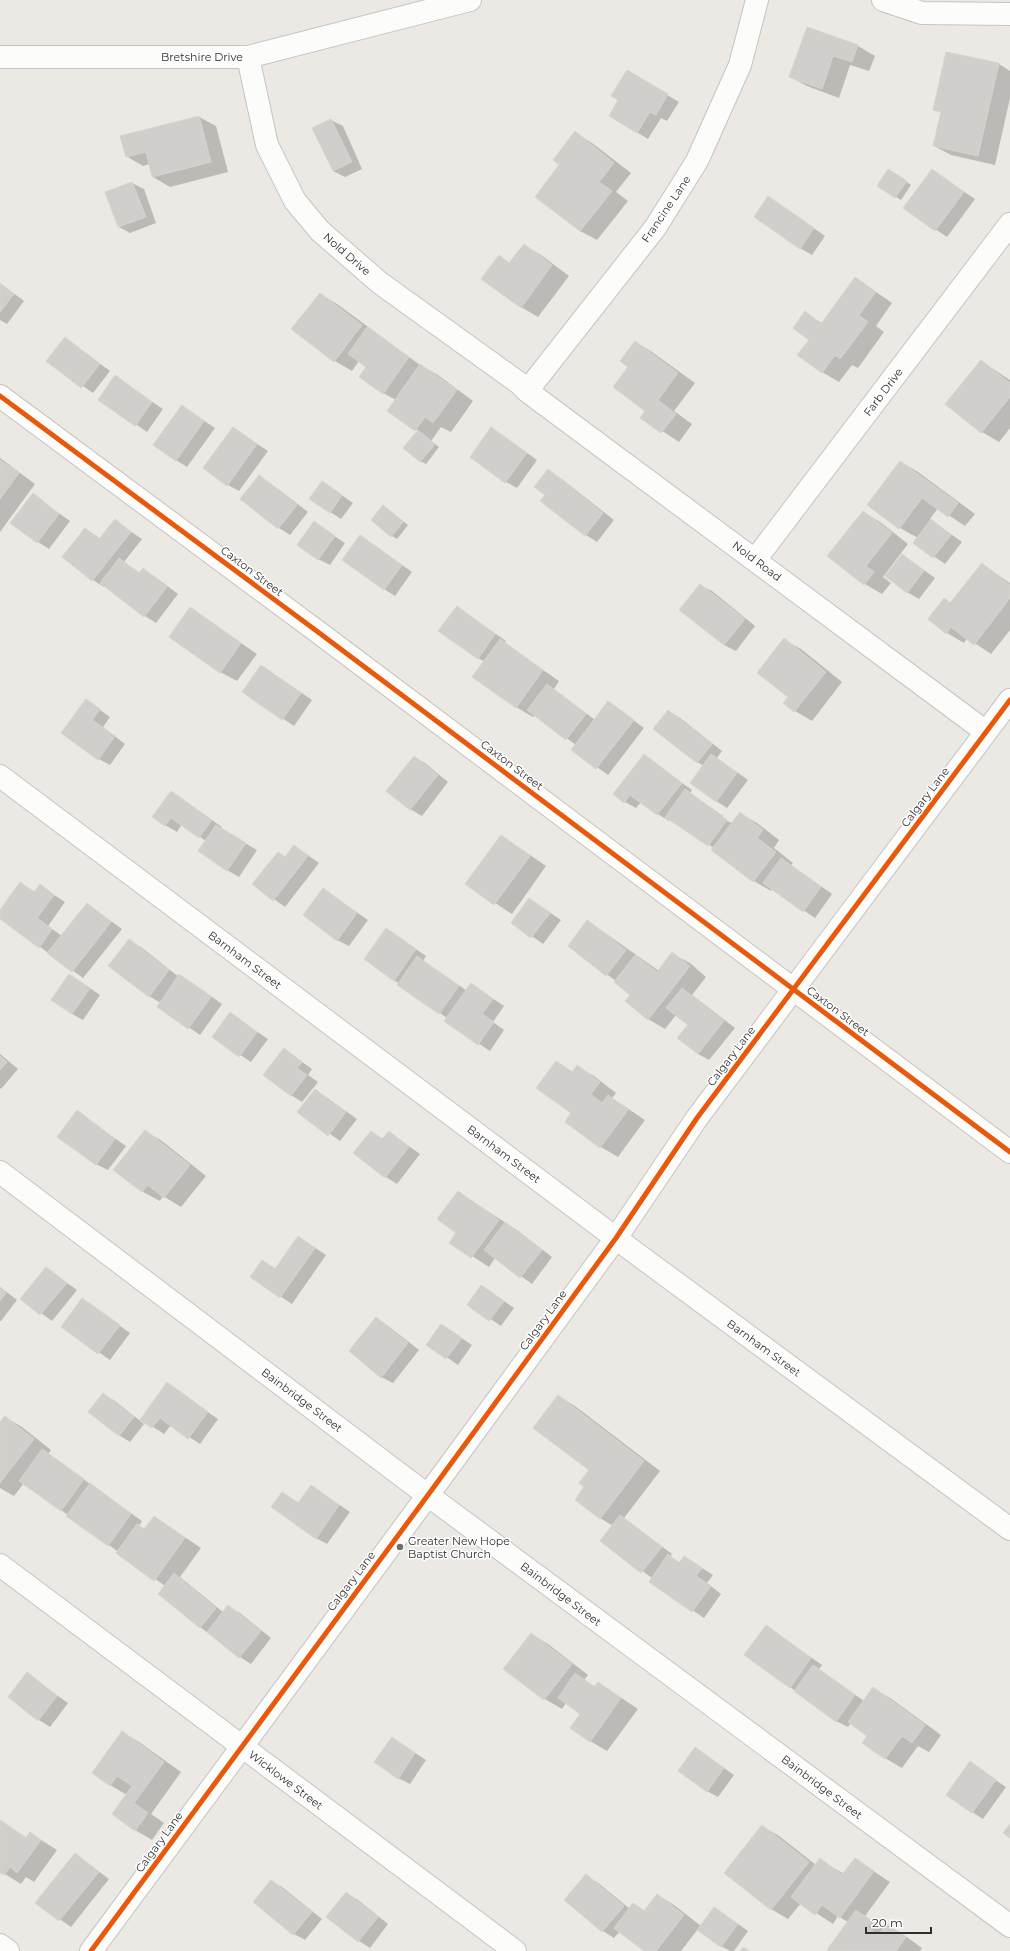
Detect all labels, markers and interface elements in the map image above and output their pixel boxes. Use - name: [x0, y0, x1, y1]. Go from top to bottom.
- street label: Bretshire Drive: [161, 50, 243, 64]
- street label: Francine Lane: [638, 173, 694, 245]
- street label: Nold Drive: [321, 230, 374, 279]
- street label: Farb Drive: [860, 365, 906, 419]
- street label: Nold Road: [730, 538, 784, 584]
- street label: Caxton Street: [218, 543, 287, 599]
- street label: Caxton Street: [478, 737, 547, 793]
- street label: Calgary Lane: [898, 764, 952, 830]
- street label: Barnham Street: [206, 928, 285, 992]
- street label: Caxton Street: [804, 983, 873, 1039]
- street label: Calgary Lane: [704, 1023, 758, 1089]
- street label: Barnham Street: [465, 1122, 544, 1186]
- street label: Calgary Lane: [516, 1287, 570, 1353]
- street label: Barnham Street: [724, 1316, 804, 1380]
- street label: Bainbridge Street: [259, 1365, 346, 1435]
- place label: Greater New Hope Baptist Church: [408, 1534, 510, 1561]
- marker: Greater New Hope Baptist Church: [395, 1542, 405, 1552]
- street label: Calgary Lane: [324, 1548, 378, 1614]
- street label: Bainbridge Street: [518, 1559, 605, 1629]
- street label: Wicklowe Street: [246, 1747, 326, 1813]
- street label: Bainbridge Street: [779, 1752, 866, 1822]
- street label: Calgary Lane: [132, 1809, 186, 1875]
- scale bar: [866, 1909, 931, 1935]
- text: 20 m: [872, 1915, 903, 1930]

